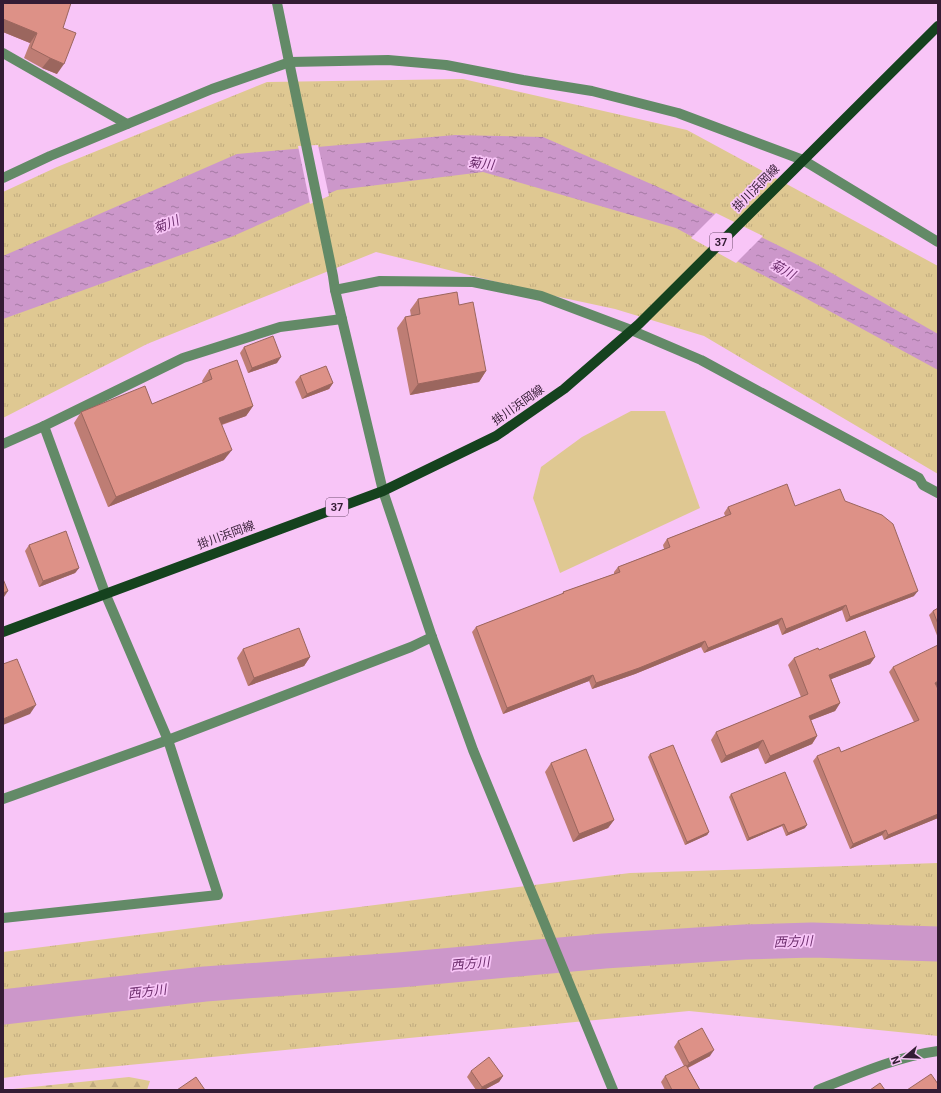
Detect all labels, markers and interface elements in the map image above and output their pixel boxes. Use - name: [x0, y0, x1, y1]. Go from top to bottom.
- water label: 菊川: [467, 155, 497, 173]
- street label: 掛川浜岡線: [730, 162, 782, 214]
- water label: 菊川: [151, 212, 183, 236]
- road number: 37: [710, 233, 732, 251]
- water label: 菊川: [768, 257, 800, 283]
- street label: 掛川浜岡線: [489, 382, 547, 428]
- road number: 37: [326, 498, 348, 516]
- street label: 掛川浜岡線: [195, 518, 257, 552]
- water label: 西方川: [773, 933, 815, 950]
- water label: 西方川: [450, 954, 492, 973]
- water label: 西方川: [127, 981, 169, 1001]
- north arrow: [885, 1037, 925, 1077]
- text: N: [889, 1054, 903, 1066]

